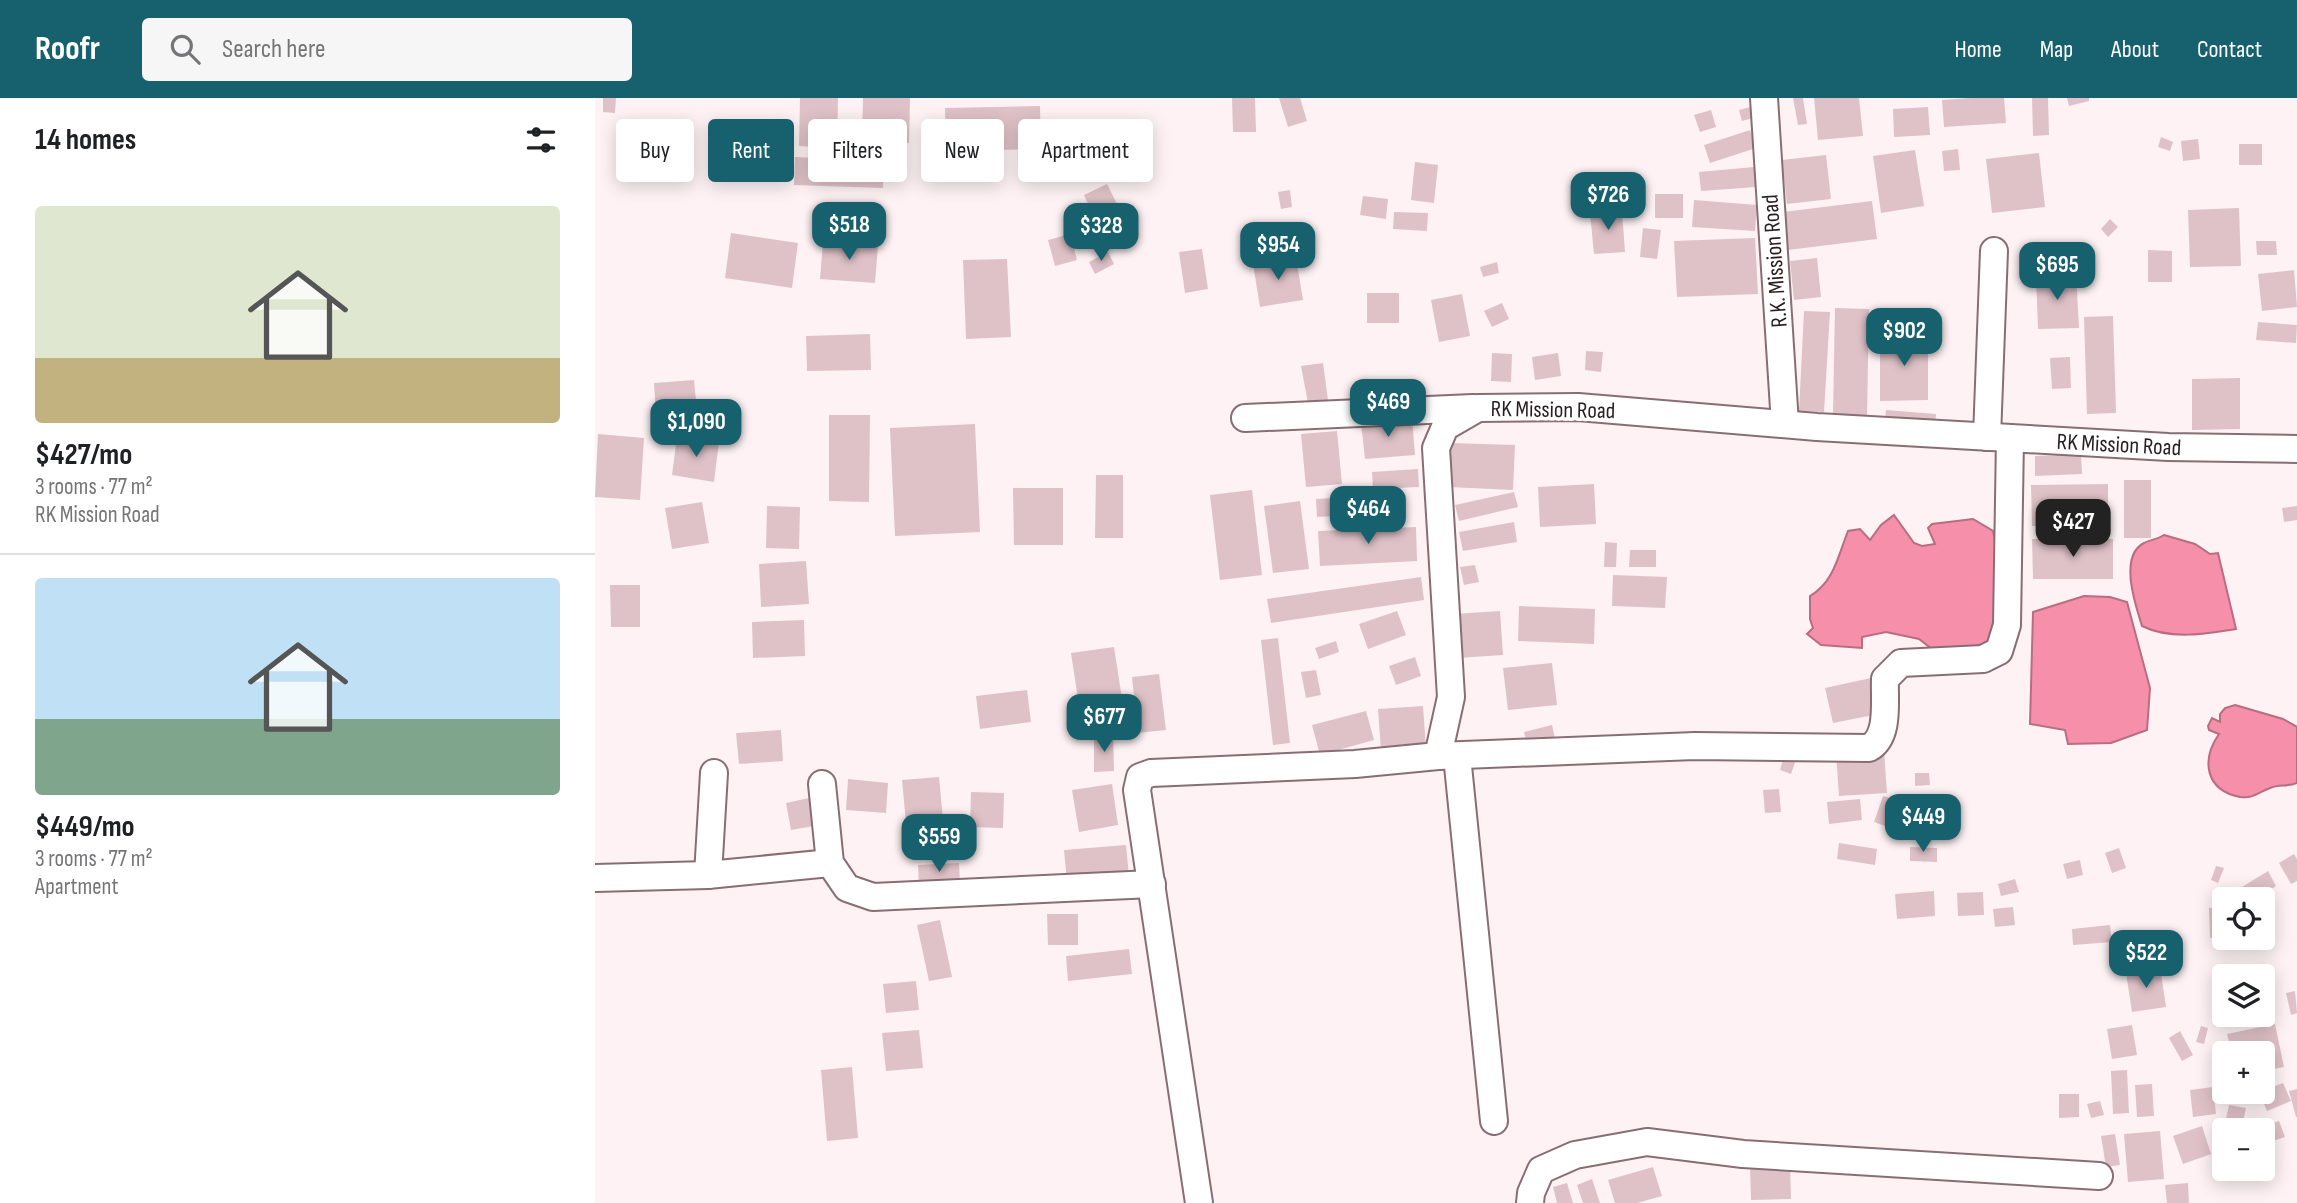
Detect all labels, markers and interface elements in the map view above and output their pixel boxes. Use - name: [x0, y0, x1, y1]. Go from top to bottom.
- search box: [142, 18, 632, 81]
- text: Roofr: [35, 29, 100, 69]
- icon: search: [166, 30, 204, 68]
- text: Search here: [222, 34, 325, 65]
- text: Home: [1954, 35, 2002, 64]
- text: Map: [2040, 35, 2073, 64]
- text: About: [2111, 35, 2159, 64]
- text: Contact: [2197, 35, 2262, 64]
- chip: Buy: [616, 119, 694, 182]
- chip: Rent: [708, 119, 794, 182]
- chip: Filters: [808, 119, 907, 182]
- chip: New: [921, 119, 1004, 182]
- chip: Apartment: [1018, 119, 1153, 182]
- icon: filters: [522, 121, 560, 159]
- text: 14 homes: [35, 122, 136, 158]
- pin: $726: [1567, 172, 1649, 232]
- text: $726: [1587, 181, 1629, 209]
- street label: R.K. Mission Road: [1756, 193, 1794, 329]
- pin: $518: [808, 202, 890, 262]
- pin: $328: [1060, 204, 1142, 263]
- text: $518: [828, 211, 870, 239]
- text: $328: [1079, 212, 1123, 240]
- pin: $954: [1237, 222, 1319, 282]
- text: $954: [1256, 231, 1300, 259]
- pin: $695: [2016, 242, 2098, 302]
- text: $695: [2035, 251, 2079, 279]
- icon: home: [235, 252, 361, 378]
- pin: $902: [1863, 308, 1945, 368]
- text: $902: [1882, 317, 1926, 345]
- pin: $469: [1347, 380, 1429, 439]
- text: $469: [1366, 388, 1410, 416]
- street label: RK Mission Road: [1490, 395, 1616, 425]
- pin: $1,090: [639, 400, 753, 459]
- text: $1,090: [666, 408, 726, 436]
- street label: RK Mission Road: [2056, 428, 2182, 462]
- text: $427/mo: [35, 437, 132, 473]
- text: 3 rooms · 77 m²: [35, 473, 153, 501]
- pin: $464: [1327, 486, 1409, 546]
- text: $464: [1346, 495, 1390, 523]
- pin: $427: [2032, 500, 2114, 559]
- text: RK Mission Road: [35, 501, 160, 529]
- text: $427: [2052, 508, 2094, 536]
- icon: home: [235, 624, 361, 750]
- pin: $677: [1063, 694, 1145, 754]
- text: $677: [1083, 703, 1125, 731]
- pin: $449: [1882, 794, 1964, 854]
- text: $449: [1901, 803, 1945, 831]
- text: $449/mo: [35, 809, 135, 845]
- pin: $559: [898, 814, 980, 874]
- text: $559: [918, 823, 960, 851]
- text: 3 rooms · 77 m²: [35, 845, 153, 873]
- text: Apartment: [35, 873, 119, 901]
- map controls: [2212, 887, 2275, 1181]
- button: locate: [2212, 887, 2275, 950]
- pin: $522: [2105, 930, 2187, 990]
- text: $522: [2125, 939, 2167, 967]
- button: layers: [2212, 964, 2275, 1027]
- button: +: [2212, 1041, 2275, 1104]
- button: −: [2212, 1118, 2275, 1181]

